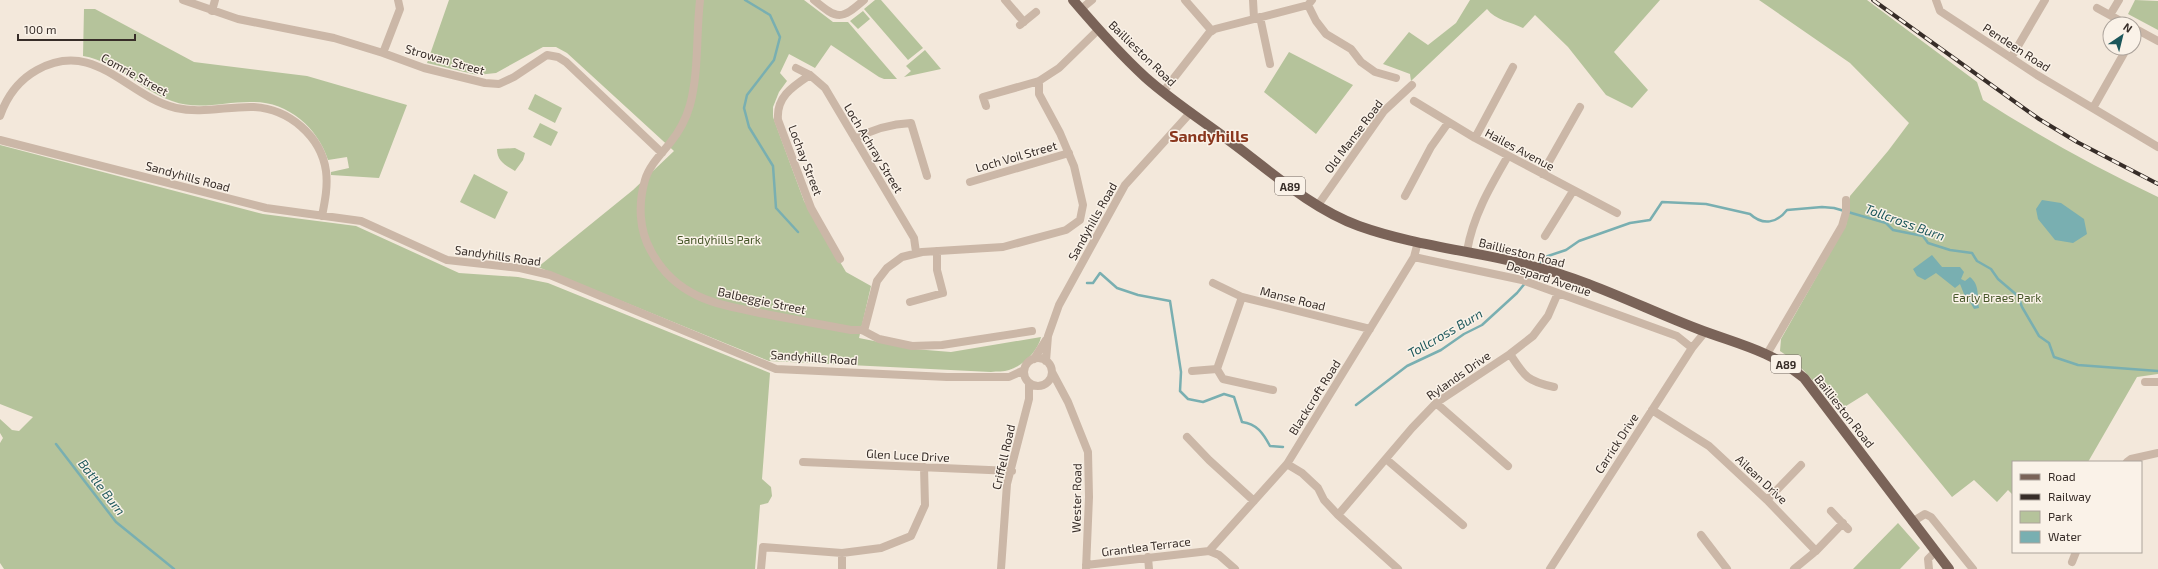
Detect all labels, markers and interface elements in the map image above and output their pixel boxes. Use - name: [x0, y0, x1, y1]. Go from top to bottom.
- scale bar: [18, 16, 135, 42]
- north arrow: [2102, 16, 2142, 56]
- street label: Baillieston Road: [1106, 17, 1180, 89]
- street label: Pendeen Road: [1981, 20, 2053, 74]
- text: N: [2121, 20, 2135, 35]
- text: 100 m: [24, 22, 56, 36]
- street label: Strowan Street: [404, 41, 487, 77]
- street label: Comrie Street: [99, 50, 171, 98]
- street label: Old Manse Road: [1321, 97, 1385, 175]
- street label: Loch Achray Street: [842, 101, 906, 196]
- street label: Lochay Street: [786, 123, 826, 198]
- street label: Hailes Avenue: [1483, 125, 1557, 173]
- district label: Sandyhills: [1169, 126, 1249, 146]
- street label: Loch Voil Street: [974, 138, 1059, 174]
- street label: Sandyhills Road: [144, 158, 232, 194]
- road number: A89: [1275, 177, 1305, 195]
- street label: Sandyhills Road: [1065, 180, 1119, 262]
- water label: Tollcross Burn: [1863, 200, 1947, 244]
- park label: Sandyhills Park: [677, 232, 761, 246]
- street label: Baillieston Road: [1477, 235, 1567, 269]
- street label: Sandyhills Road: [454, 242, 542, 268]
- street label: Despard Avenue: [1505, 258, 1593, 298]
- street label: Manse Road: [1259, 283, 1327, 313]
- street label: Balbeggie Street: [717, 284, 808, 316]
- park label: Early Braes Park: [1953, 290, 2041, 304]
- water label: Tollcross Burn: [1405, 305, 1485, 361]
- street label: Sandyhills Road: [770, 347, 858, 367]
- street label: Rylands Drive: [1423, 348, 1493, 402]
- road number: A89: [1771, 355, 1801, 373]
- street label: Blackcroft Road: [1285, 357, 1343, 437]
- street label: Baillieston Road: [1812, 372, 1878, 450]
- street label: Carrick Drive: [1591, 410, 1641, 476]
- street label: Criffell Road: [989, 423, 1017, 491]
- street label: Glen Luce Drive: [866, 446, 950, 464]
- street label: Ailean Drive: [1733, 452, 1791, 506]
- water label: Battle Burn: [75, 456, 129, 518]
- legend: [2012, 461, 2142, 553]
- street label: Wester Road: [1068, 463, 1084, 533]
- text: Road: [2048, 469, 2076, 483]
- text: Railway: [2048, 489, 2092, 503]
- text: Park: [2048, 509, 2073, 523]
- text: Water: [2048, 529, 2082, 543]
- street label: Grantlea Terrace: [1100, 534, 1192, 558]

